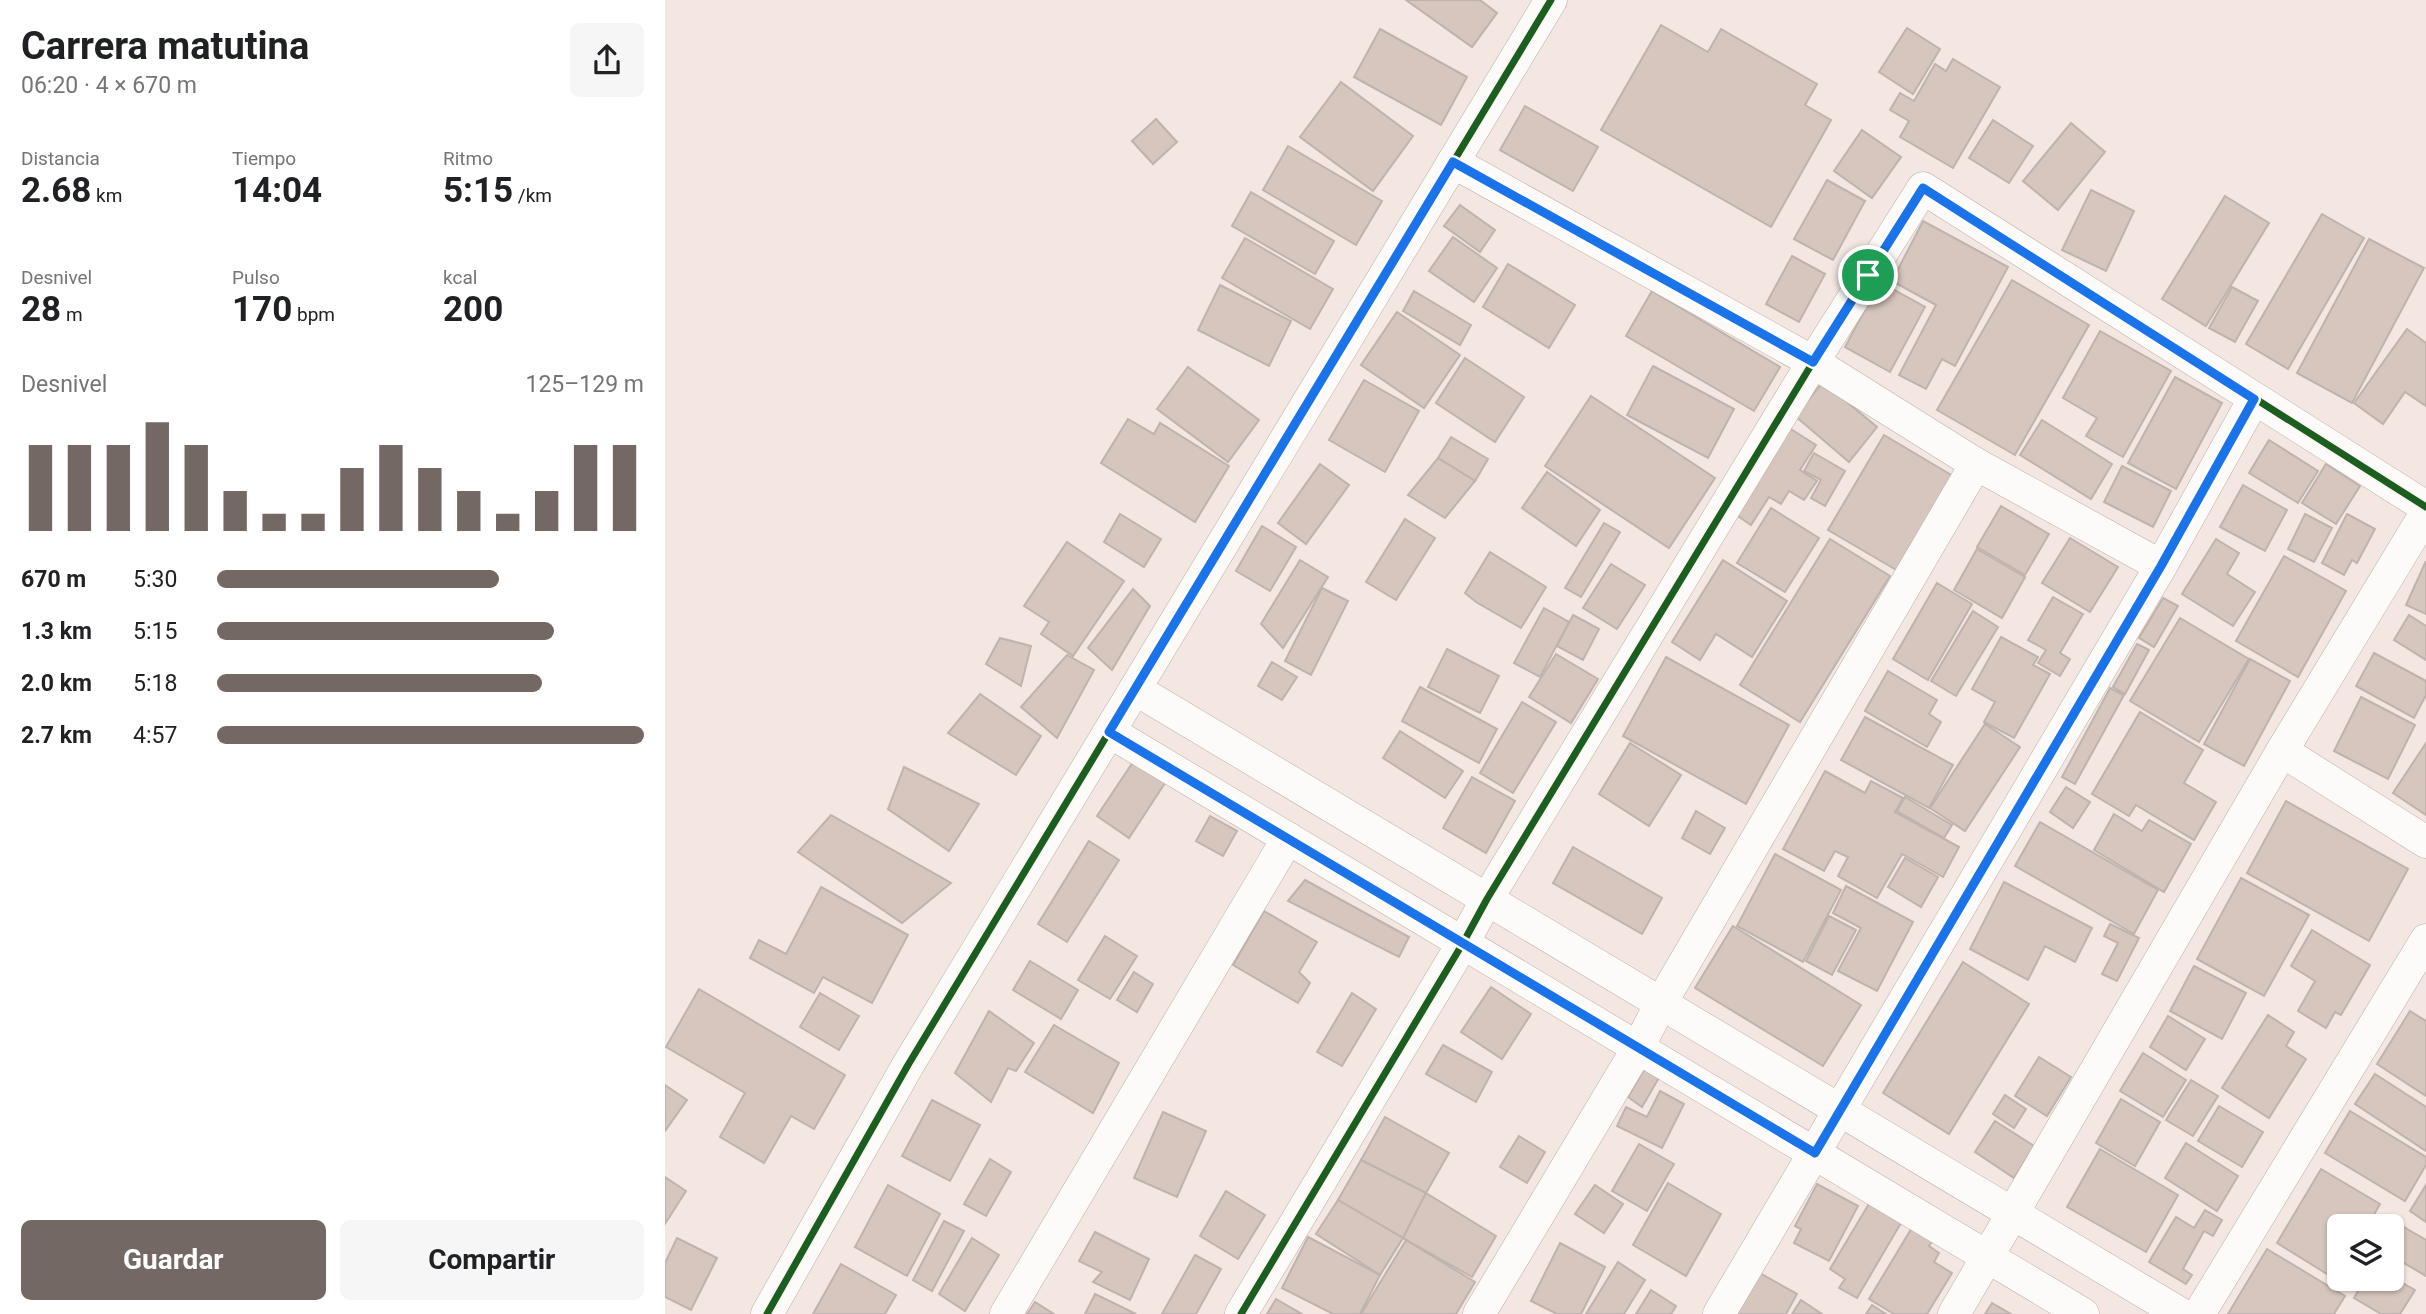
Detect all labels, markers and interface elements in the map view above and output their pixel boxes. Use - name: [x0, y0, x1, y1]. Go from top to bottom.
- button: share: [570, 23, 644, 97]
- text: Carrera matutina: [21, 24, 309, 68]
- text: 06:20 · 4 × 670 m: [21, 72, 197, 99]
- text: Distancia: [21, 147, 100, 170]
- text: Tiempo: [232, 147, 296, 170]
- text: Ritmo: [443, 147, 493, 170]
- text: 2.68: [21, 170, 91, 211]
- text: 14:04: [232, 170, 322, 211]
- text: 5:15: [443, 170, 513, 211]
- text: km: [91, 184, 122, 207]
- text: /km: [513, 184, 552, 207]
- pin: [1838, 245, 1898, 305]
- icon: arrive: [1849, 256, 1887, 294]
- text: Desnivel: [21, 266, 92, 289]
- text: Pulso: [232, 266, 280, 289]
- text: kcal: [443, 266, 477, 289]
- text: 28: [21, 289, 61, 330]
- text: 170: [232, 289, 292, 330]
- text: 200: [443, 289, 503, 330]
- text: m: [61, 303, 83, 326]
- text: bpm: [292, 303, 335, 326]
- text: Desnivel: [21, 371, 107, 398]
- text: 125–129 m: [525, 371, 644, 398]
- text: 670 m: [21, 566, 86, 593]
- text: 5:30: [133, 566, 177, 593]
- text: 1.3 km: [21, 618, 92, 645]
- text: 5:15: [133, 618, 177, 645]
- text: 2.0 km: [21, 670, 92, 697]
- text: 5:18: [133, 670, 177, 697]
- text: 2.7 km: [21, 722, 92, 749]
- text: 4:57: [133, 722, 177, 749]
- map controls: [2327, 1214, 2404, 1291]
- button: layers: [2327, 1214, 2404, 1291]
- button: Guardar: [21, 1220, 326, 1300]
- button: Compartir: [340, 1220, 644, 1300]

